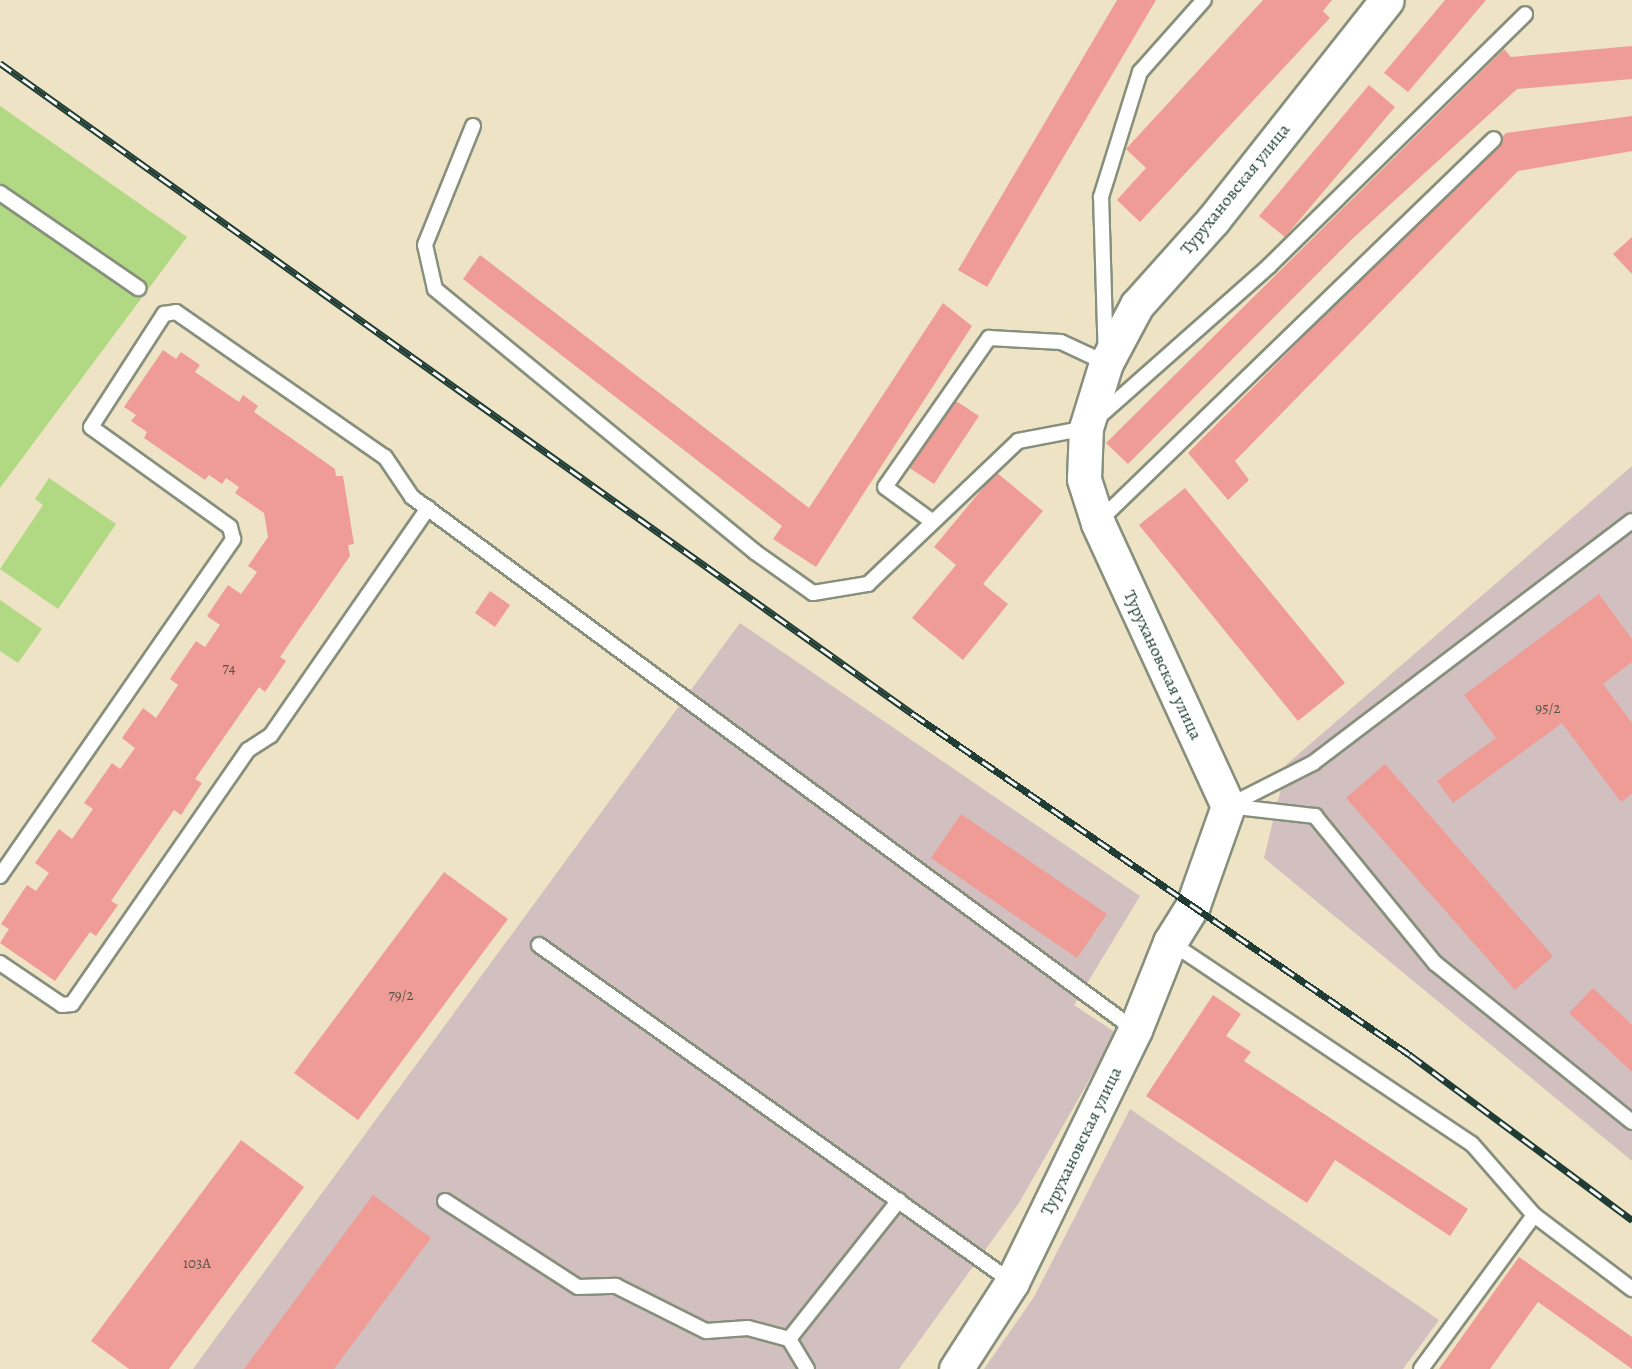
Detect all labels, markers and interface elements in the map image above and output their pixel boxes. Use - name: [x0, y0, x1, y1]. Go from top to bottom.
- street label: Турухановская улица: [1175, 119, 1295, 259]
- street label: Турухановская улица: [1119, 587, 1207, 743]
- house number: 74: [222, 660, 236, 678]
- house number: 95/2: [1535, 700, 1561, 718]
- house number: 79/2: [388, 987, 414, 1005]
- street label: Турухановская улица: [1036, 1063, 1126, 1219]
- house number: 103А: [183, 1255, 211, 1273]

